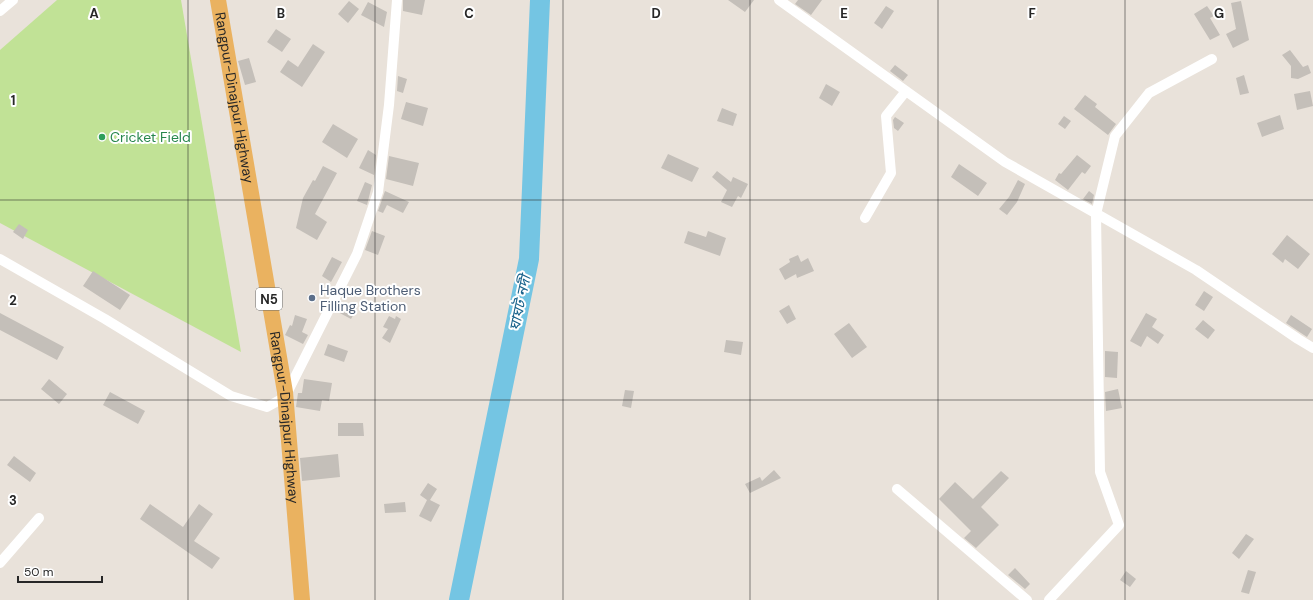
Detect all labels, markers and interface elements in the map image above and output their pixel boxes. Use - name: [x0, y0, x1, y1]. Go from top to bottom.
- text: A: [89, 5, 99, 22]
- text: B: [277, 5, 285, 22]
- text: C: [464, 5, 474, 22]
- text: D: [651, 5, 661, 22]
- text: E: [840, 5, 848, 22]
- text: F: [1028, 5, 1036, 22]
- text: G: [1214, 5, 1224, 22]
- street label: Rangpur-Dinajpur Highway: [211, 11, 258, 185]
- text: 1: [11, 92, 15, 109]
- place label: Cricket Field: [110, 128, 191, 146]
- marker: Cricket Field: [97, 132, 107, 142]
- water label: ঘাঘট নদী: [504, 270, 536, 333]
- place label: Haque Brothers Filling Station: [320, 281, 421, 315]
- road number: N5: [256, 288, 282, 310]
- text: 2: [9, 292, 17, 309]
- marker: Haque Brothers Filling Station: [307, 293, 317, 303]
- street label: Rangpur-Dinajpur Highway: [266, 330, 303, 505]
- text: 3: [9, 492, 17, 509]
- scale bar: [18, 558, 102, 584]
- text: 50 m: [24, 564, 53, 580]

